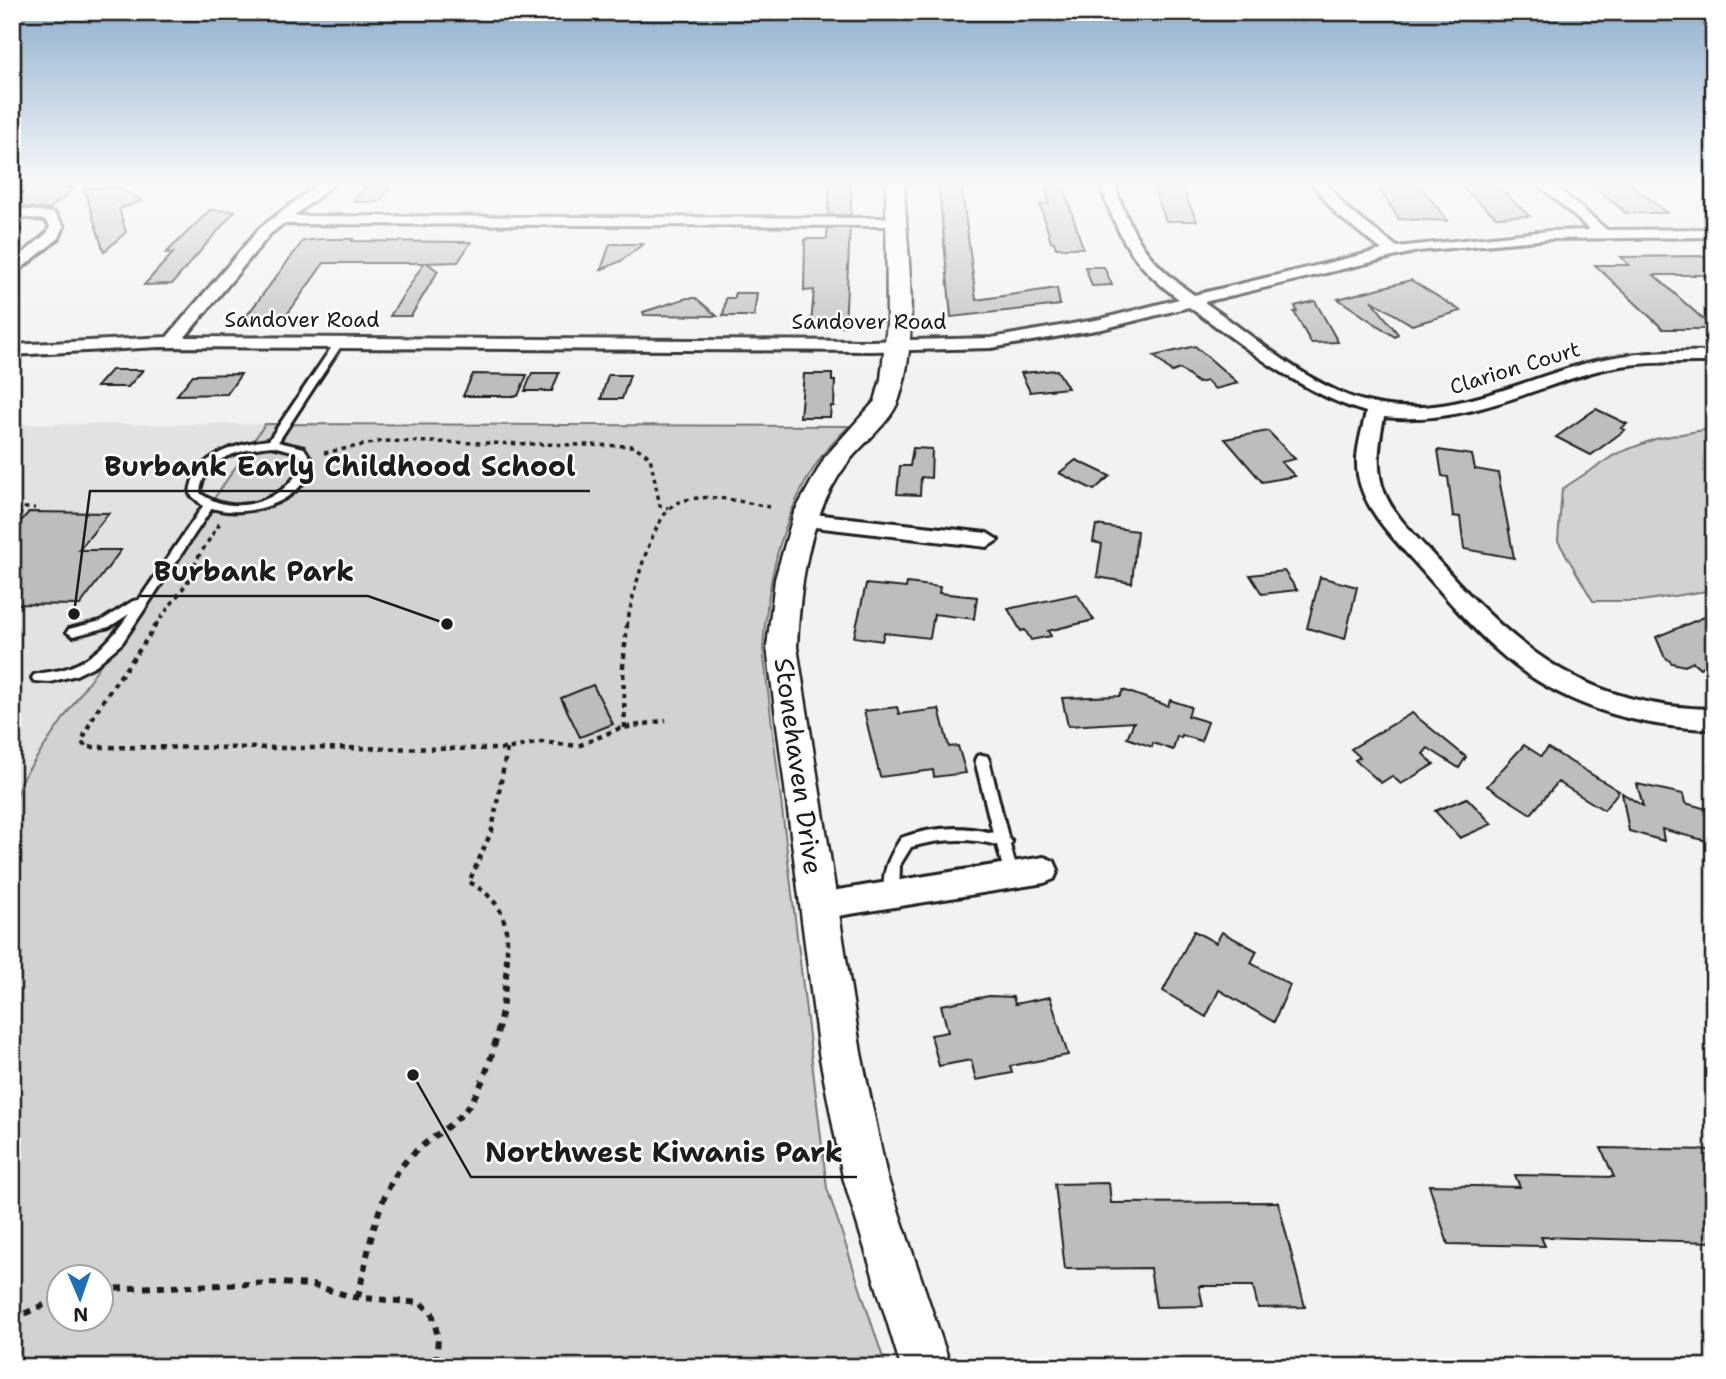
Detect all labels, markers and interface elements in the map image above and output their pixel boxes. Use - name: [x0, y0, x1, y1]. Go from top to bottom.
- street label: Sandover Road: [224, 306, 380, 334]
- street label: Sandover Road: [791, 308, 947, 336]
- street label: Clarion Court: [1446, 335, 1584, 401]
- callout: Burbank Early Childhood School: [90, 442, 590, 491]
- text: Burbank Early Childhood School: [104, 447, 576, 485]
- callout: Burbank Park: [140, 547, 368, 596]
- text: Burbank Park: [154, 552, 354, 590]
- street label: Stonehaven Drive: [766, 655, 832, 877]
- callout: Northwest Kiwanis Park: [471, 1128, 857, 1177]
- text: Northwest Kiwanis Park: [485, 1133, 843, 1171]
- north arrow: [46, 1264, 116, 1334]
- text: N: [73, 1302, 89, 1327]

